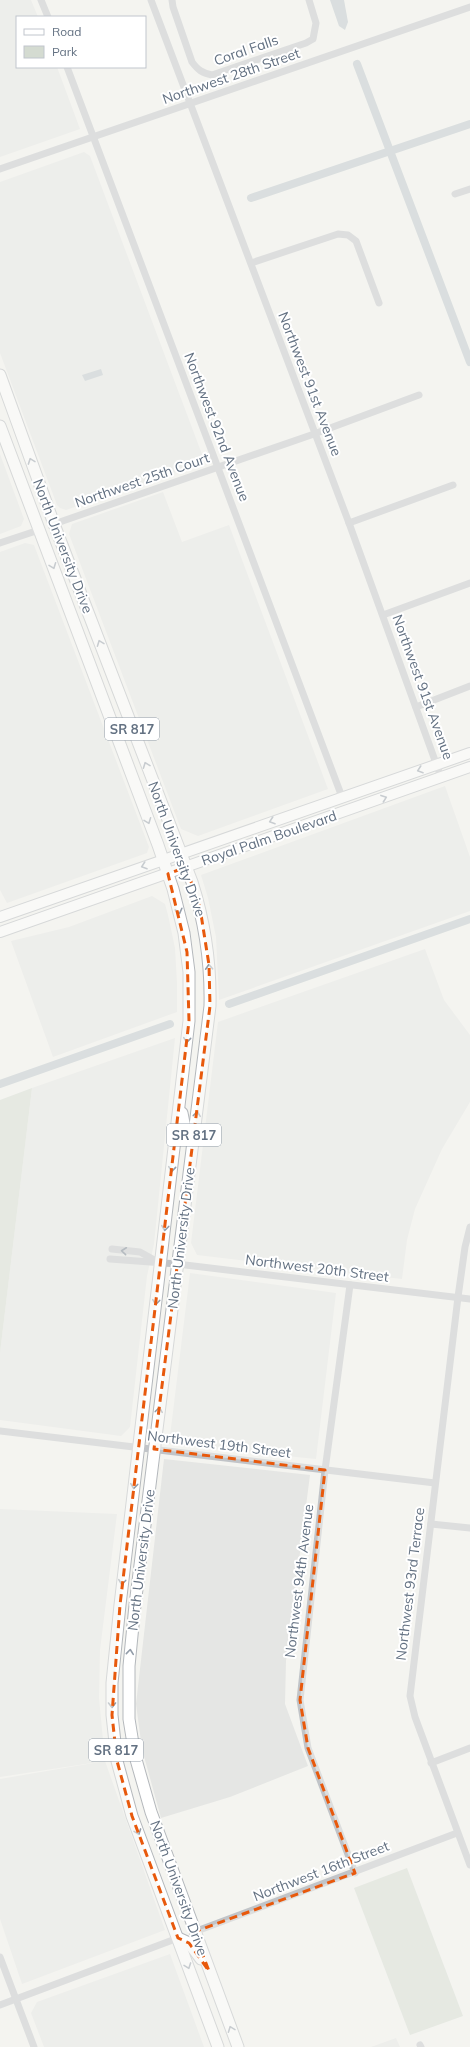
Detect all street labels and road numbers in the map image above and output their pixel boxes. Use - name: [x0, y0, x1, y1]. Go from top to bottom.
- street label: Coral Falls: [211, 31, 281, 69]
- street label: Northwest 28th Street: [160, 44, 302, 108]
- street label: Northwest 91st Avenue: [274, 309, 346, 459]
- street label: Northwest 92nd Avenue: [180, 350, 254, 504]
- street label: Northwest 25th Court: [72, 448, 212, 511]
- street label: North University Drive: [29, 476, 97, 616]
- street label: Northwest 91st Avenue: [388, 612, 458, 762]
- road number: SR 817: [105, 718, 159, 740]
- street label: North University Drive: [144, 779, 210, 919]
- street label: Royal Palm Boulevard: [199, 806, 339, 870]
- road number: SR 817: [167, 1124, 221, 1146]
- street label: North University Drive: [163, 1166, 199, 1310]
- street label: Northwest 20th Street: [244, 1250, 390, 1286]
- street label: Northwest 19th Street: [146, 1426, 292, 1462]
- street label: North University Drive: [123, 1488, 159, 1632]
- street label: Northwest 94th Avenue: [281, 1503, 317, 1659]
- street label: Northwest 93rd Terrace: [392, 1507, 428, 1661]
- road number: SR 817: [89, 1739, 143, 1761]
- street label: North University Drive: [146, 1818, 212, 1958]
- street label: Northwest 16th Street: [250, 1837, 392, 1905]

